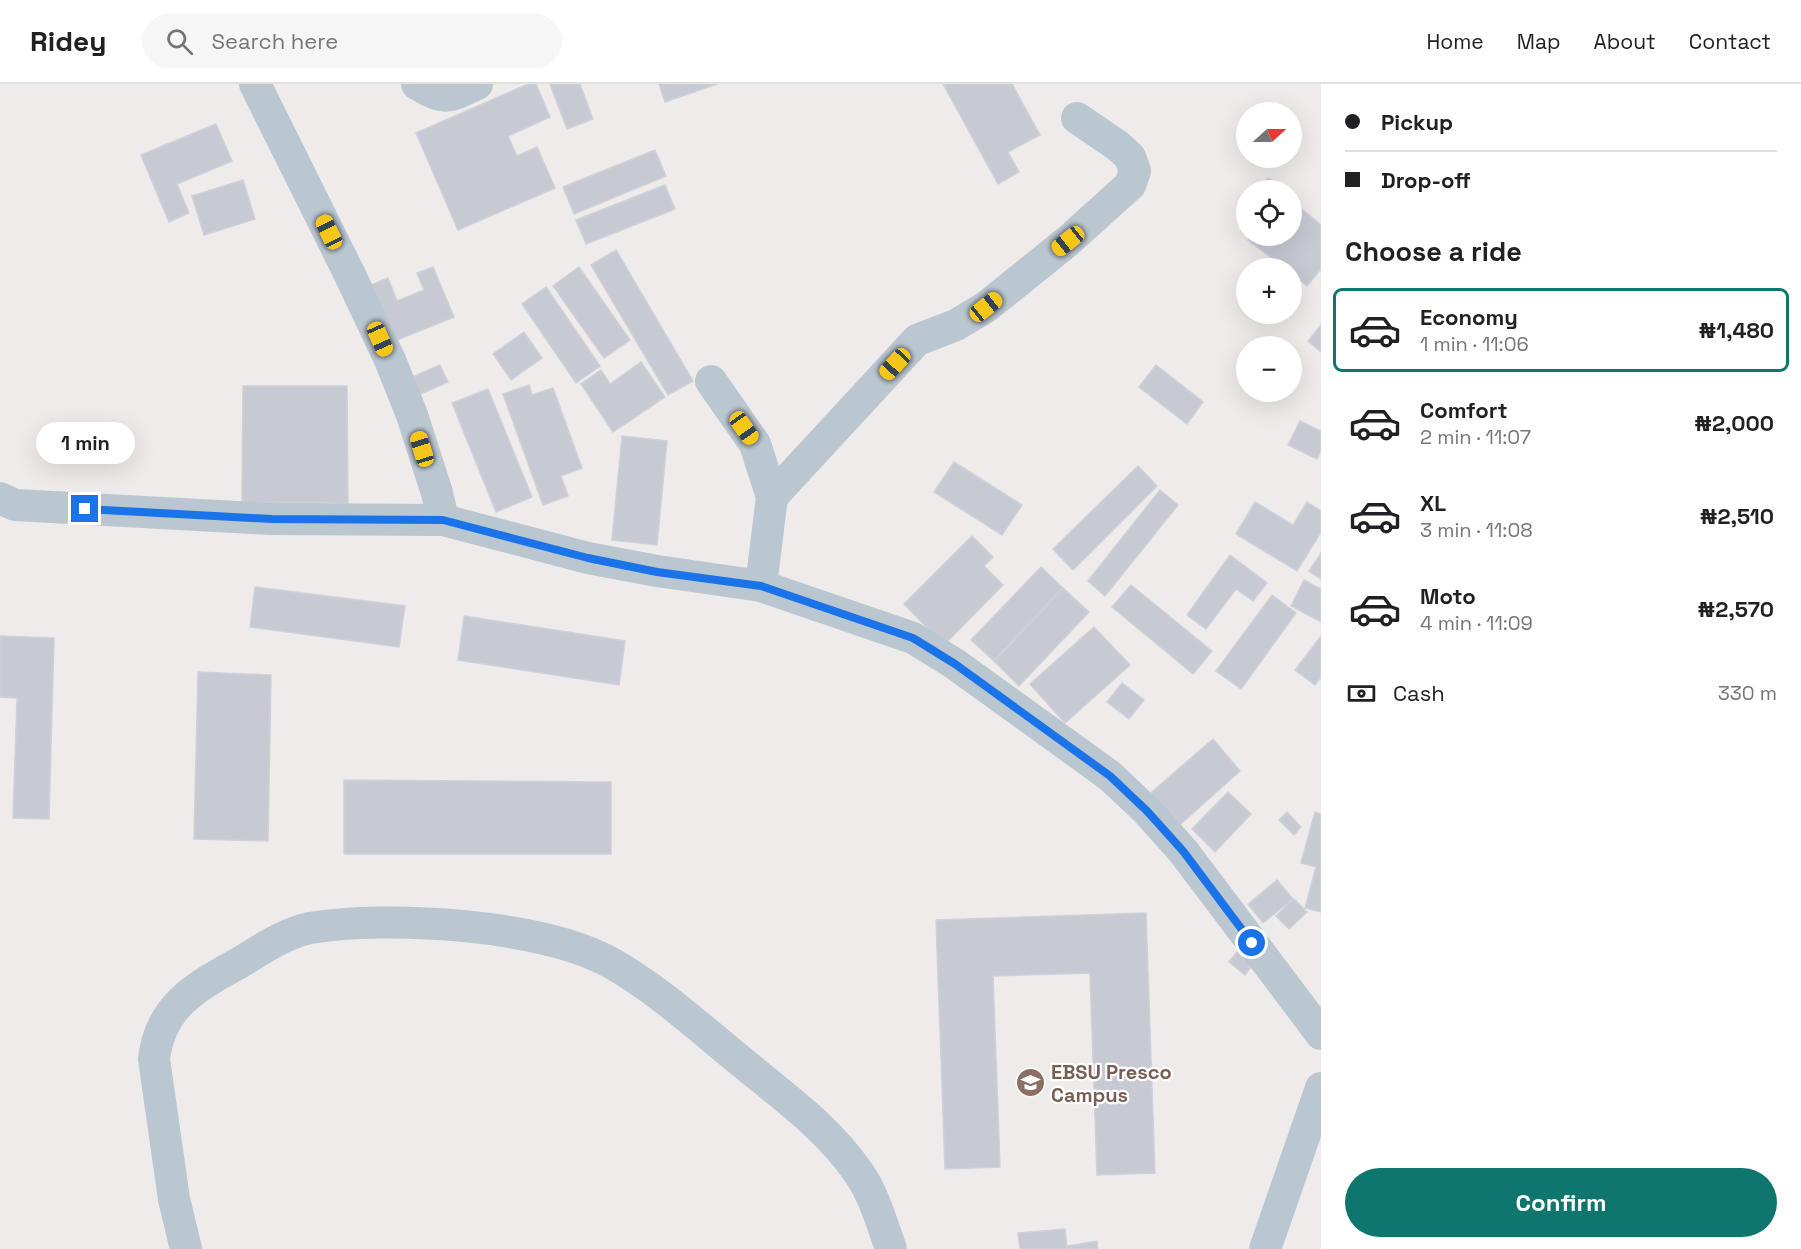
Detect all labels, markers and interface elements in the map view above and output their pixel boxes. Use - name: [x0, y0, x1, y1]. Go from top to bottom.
- search box: [142, 14, 562, 68]
- text: Ridey: [30, 23, 106, 59]
- icon: search: [163, 25, 196, 58]
- text: Search here: [211, 27, 338, 55]
- text: Home: [1426, 28, 1484, 55]
- text: Map: [1517, 28, 1561, 55]
- text: About: [1594, 28, 1656, 55]
- text: Contact: [1689, 28, 1771, 55]
- north arrow: [1236, 102, 1302, 168]
- map controls: [1236, 102, 1302, 402]
- text: Pickup: [1381, 108, 1453, 136]
- text: Drop-off: [1381, 166, 1471, 194]
- button: locate: [1236, 180, 1302, 246]
- car: [313, 212, 345, 252]
- car: [1048, 223, 1088, 259]
- text: Choose a ride: [1345, 234, 1522, 269]
- button: +: [1236, 258, 1302, 324]
- car: [966, 289, 1006, 325]
- icon: car: [1348, 303, 1402, 357]
- text: Economy: [1420, 303, 1518, 331]
- text: ₦1,480: [1698, 316, 1774, 344]
- car: [364, 319, 396, 359]
- text: 1 min · 11:06: [1420, 331, 1529, 357]
- button: −: [1236, 336, 1302, 402]
- car: [876, 345, 914, 383]
- icon: car: [1348, 396, 1402, 450]
- text: Comfort: [1420, 396, 1508, 424]
- car: [726, 408, 762, 448]
- text: ₦2,000: [1694, 409, 1774, 437]
- callout: 1 min: [36, 422, 134, 464]
- text: 2 min · 11:07: [1420, 424, 1531, 450]
- car: [408, 429, 436, 469]
- text: 1 min: [61, 430, 110, 456]
- icon: car: [1348, 489, 1402, 543]
- text: XL: [1420, 489, 1446, 517]
- route end: [71, 495, 98, 522]
- text: ₦2,510: [1700, 502, 1774, 530]
- text: 3 min · 11:08: [1420, 517, 1533, 543]
- icon: car: [1348, 582, 1402, 636]
- text: Moto: [1420, 582, 1476, 610]
- text: ₦2,570: [1697, 595, 1774, 623]
- text: 4 min · 11:09: [1420, 610, 1533, 636]
- icon: cash: [1345, 677, 1378, 710]
- text: Cash: [1393, 679, 1445, 707]
- text: 330 m: [1718, 680, 1777, 706]
- route start: [1238, 929, 1265, 956]
- place label: EBSU Presco Campus: [1051, 1059, 1172, 1108]
- school or university icon: EBSU Presco Campus: [1014, 1067, 1046, 1099]
- button: Confirm: [1345, 1168, 1777, 1237]

